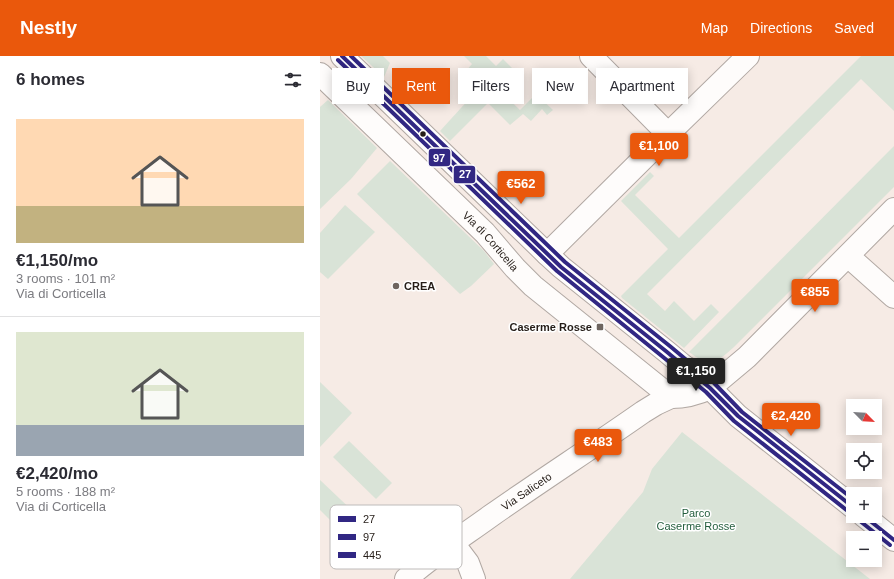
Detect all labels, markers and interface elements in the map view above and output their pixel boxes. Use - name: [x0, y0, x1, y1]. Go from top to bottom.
- text: Nestly: [20, 17, 77, 38]
- text: Map: [701, 20, 728, 36]
- text: Directions: [750, 20, 812, 36]
- text: Saved: [834, 20, 874, 36]
- chip: Buy: [332, 68, 384, 104]
- chip: Rent: [392, 68, 450, 104]
- chip: Filters: [458, 68, 524, 104]
- chip: New: [532, 68, 588, 104]
- chip: Apartment: [596, 68, 688, 104]
- icon: filters: [282, 69, 304, 91]
- text: 6 homes: [16, 70, 85, 89]
- unlabelled marker: [418, 129, 428, 139]
- pin: €1,100: [626, 133, 692, 167]
- text: €1,100: [639, 138, 679, 153]
- icon: home: [124, 145, 196, 217]
- line badge: 97: [428, 148, 451, 167]
- text: 97: [433, 152, 445, 164]
- line badge: 27: [453, 165, 476, 184]
- text: 27: [459, 168, 471, 180]
- pin: €562: [497, 171, 545, 205]
- text: €562: [507, 176, 535, 191]
- street label: Via di Corticella: [460, 209, 521, 274]
- text: €1,150/mo: [16, 251, 98, 270]
- text: 3 rooms · 101 m²: [16, 271, 115, 286]
- pin: €855: [791, 279, 839, 313]
- place label: CREA: [404, 280, 435, 292]
- marker: CREA: [391, 281, 401, 291]
- text: €855: [801, 284, 829, 299]
- text: Via di Corticella: [16, 286, 106, 301]
- place label: Caserme Rosse: [509, 321, 592, 333]
- marker: Caserme Rosse: [595, 322, 605, 332]
- icon: home: [124, 358, 196, 430]
- pin: €1,150: [663, 358, 729, 392]
- text: €1,150: [676, 363, 716, 378]
- north arrow: [846, 399, 882, 435]
- map controls: [846, 399, 882, 567]
- pin: €2,420: [758, 403, 824, 437]
- text: €2,420: [771, 408, 811, 423]
- pin: €483: [574, 429, 622, 463]
- text: €483: [584, 434, 612, 449]
- button: locate: [846, 443, 882, 479]
- text: €2,420/mo: [16, 464, 98, 483]
- street label: Via Saliceto: [499, 470, 554, 513]
- text: 5 rooms · 188 m²: [16, 484, 115, 499]
- button: +: [846, 487, 882, 523]
- text: Via di Corticella: [16, 499, 106, 514]
- legend: [330, 505, 462, 569]
- park label: Parco Caserme Rosse: [657, 507, 735, 532]
- text: 27: [363, 513, 375, 525]
- text: 97: [363, 531, 375, 543]
- button: −: [846, 531, 882, 567]
- text: 445: [363, 549, 381, 561]

